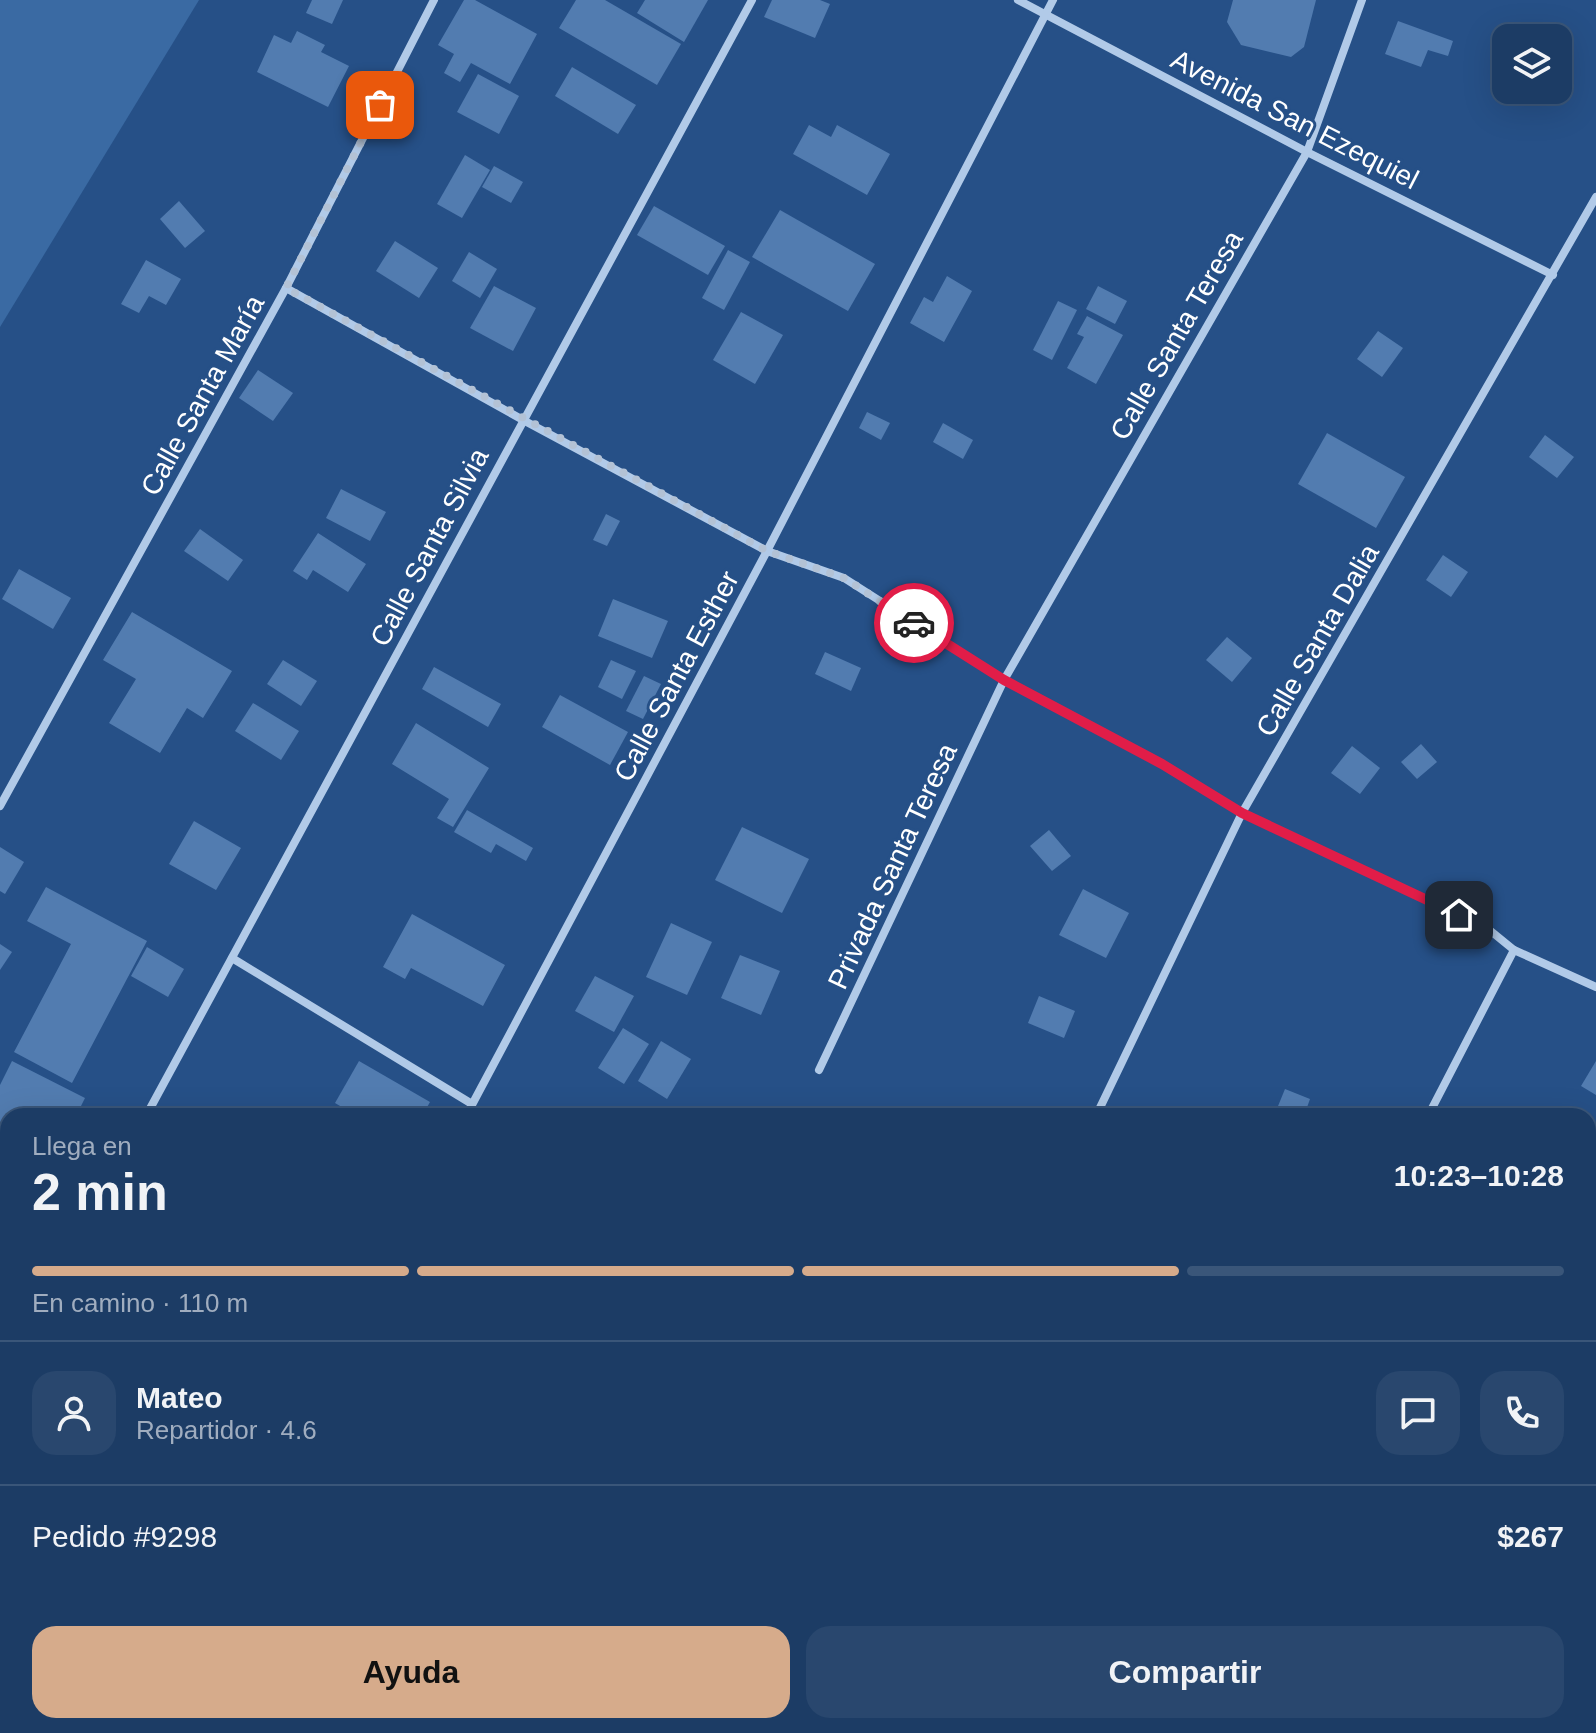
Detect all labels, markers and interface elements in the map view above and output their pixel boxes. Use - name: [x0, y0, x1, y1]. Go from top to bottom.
- map controls: [1492, 24, 1572, 104]
- button: layers: [1492, 24, 1572, 104]
- street label: Avenida San Ezequiel: [1166, 44, 1424, 195]
- pin: [346, 71, 414, 139]
- icon: bag: [358, 83, 402, 127]
- street label: Calle Santa Teresa: [1104, 225, 1249, 445]
- street label: Calle Santa María: [135, 289, 271, 501]
- street label: Calle Santa Silvia: [364, 443, 495, 651]
- street label: Calle Santa Dalia: [1250, 538, 1385, 742]
- street label: Calle Santa Esther: [608, 566, 745, 787]
- courier: [874, 583, 954, 663]
- icon: car: [892, 601, 936, 645]
- street label: Privada Santa Teresa: [822, 738, 963, 994]
- pin: [1425, 881, 1493, 949]
- icon: home: [1437, 893, 1481, 937]
- text: Llega en: [32, 1131, 132, 1161]
- text: 10:23–10:28: [1394, 1159, 1564, 1192]
- text: 2 min: [32, 1163, 168, 1221]
- text: En camino · 110 m: [32, 1288, 248, 1318]
- button: person: [32, 1371, 116, 1455]
- button: chat: [1376, 1371, 1460, 1455]
- button: phone: [1480, 1371, 1564, 1455]
- text: Mateo: [136, 1381, 223, 1414]
- text: Repartidor · 4.6: [136, 1415, 317, 1445]
- text: Pedido #9298: [32, 1520, 217, 1553]
- text: $267: [1497, 1520, 1564, 1553]
- button: Ayuda: [32, 1626, 790, 1718]
- button: Compartir: [806, 1626, 1564, 1718]

